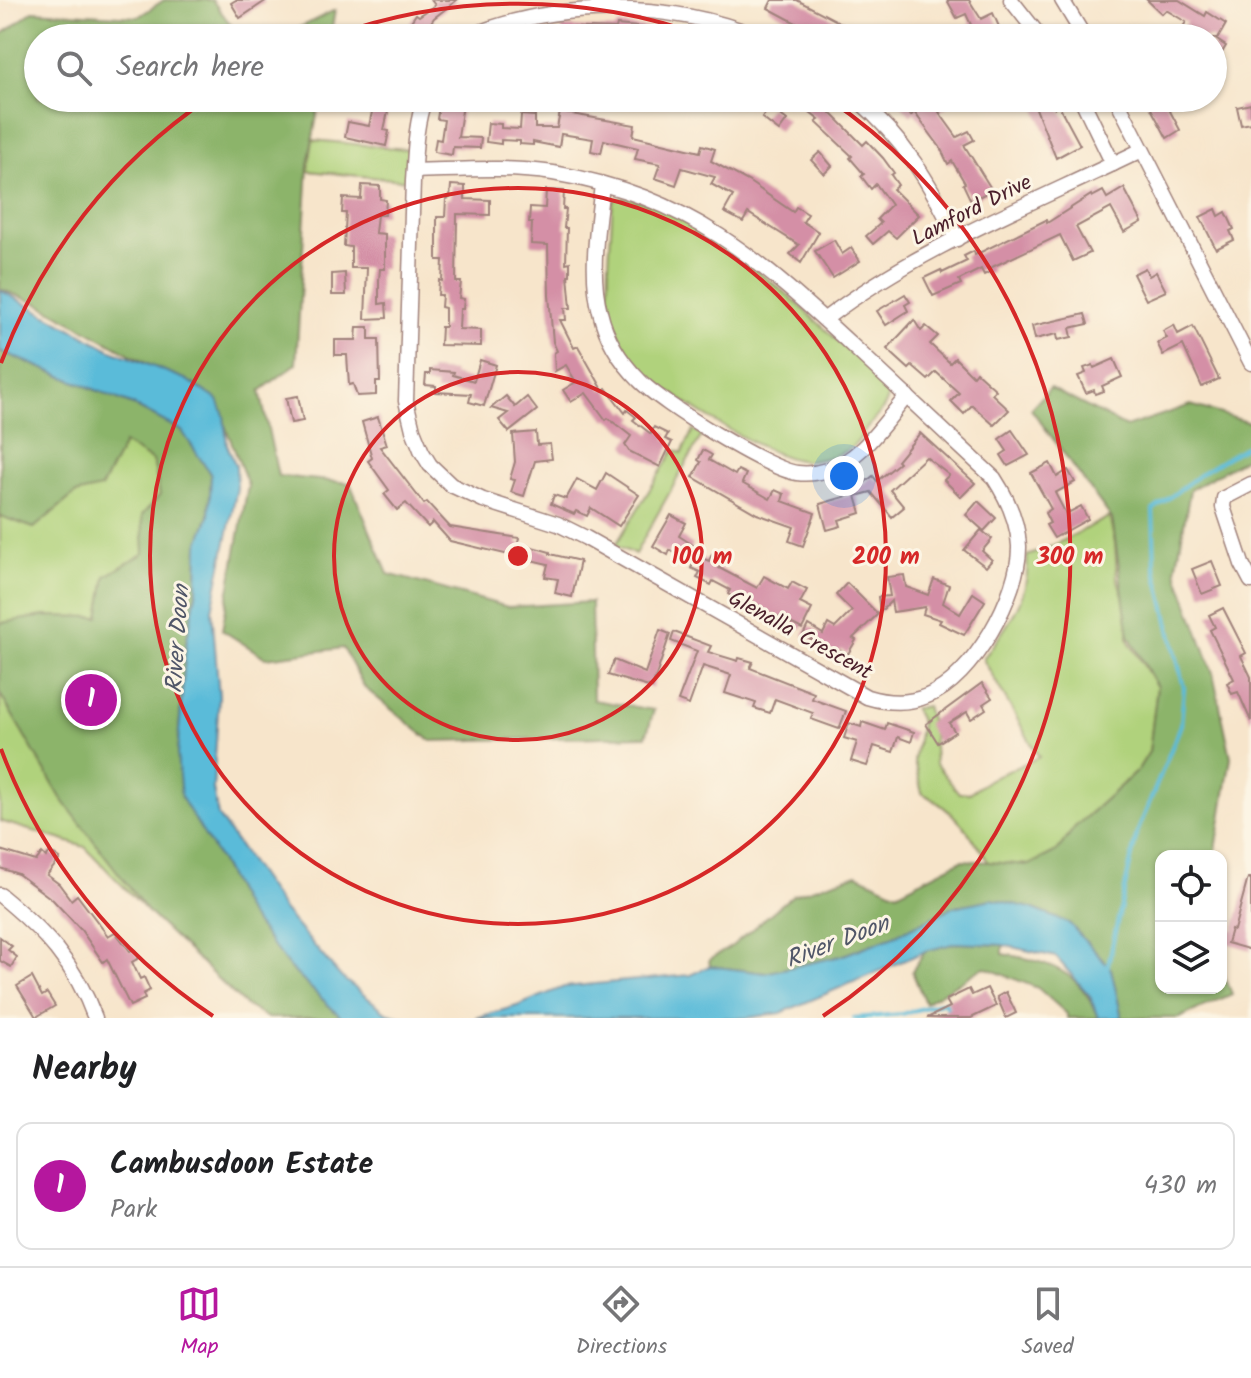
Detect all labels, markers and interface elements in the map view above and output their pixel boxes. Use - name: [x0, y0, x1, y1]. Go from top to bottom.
- search box: [24, 24, 1227, 112]
- text: Search here: [116, 44, 264, 92]
- icon: search: [52, 46, 96, 90]
- street label: Lamford Drive: [906, 166, 1039, 257]
- your location: [824, 456, 864, 496]
- text: 100 m: [672, 538, 732, 577]
- text: 200 m: [852, 538, 920, 577]
- text: 300 m: [1036, 538, 1103, 577]
- centre of rings: [504, 542, 532, 570]
- water label: River Doon: [155, 582, 202, 694]
- street label: Glenalla Crescent: [721, 582, 879, 691]
- pin: 1: [65, 670, 117, 730]
- map controls: [1155, 850, 1227, 994]
- button: locate: [1155, 850, 1227, 922]
- water label: River Doon: [780, 904, 897, 980]
- button: layers: [1155, 922, 1227, 994]
- text: Nearby: [32, 1043, 137, 1097]
- text: Cambusdoon Estate: [110, 1141, 373, 1189]
- text: 1: [56, 1165, 64, 1207]
- text: 430 m: [1144, 1165, 1217, 1207]
- text: Park: [110, 1189, 157, 1231]
- tab: Map: [177, 1282, 221, 1365]
- tab: Directions: [576, 1282, 667, 1365]
- tab: Saved: [1022, 1282, 1074, 1365]

